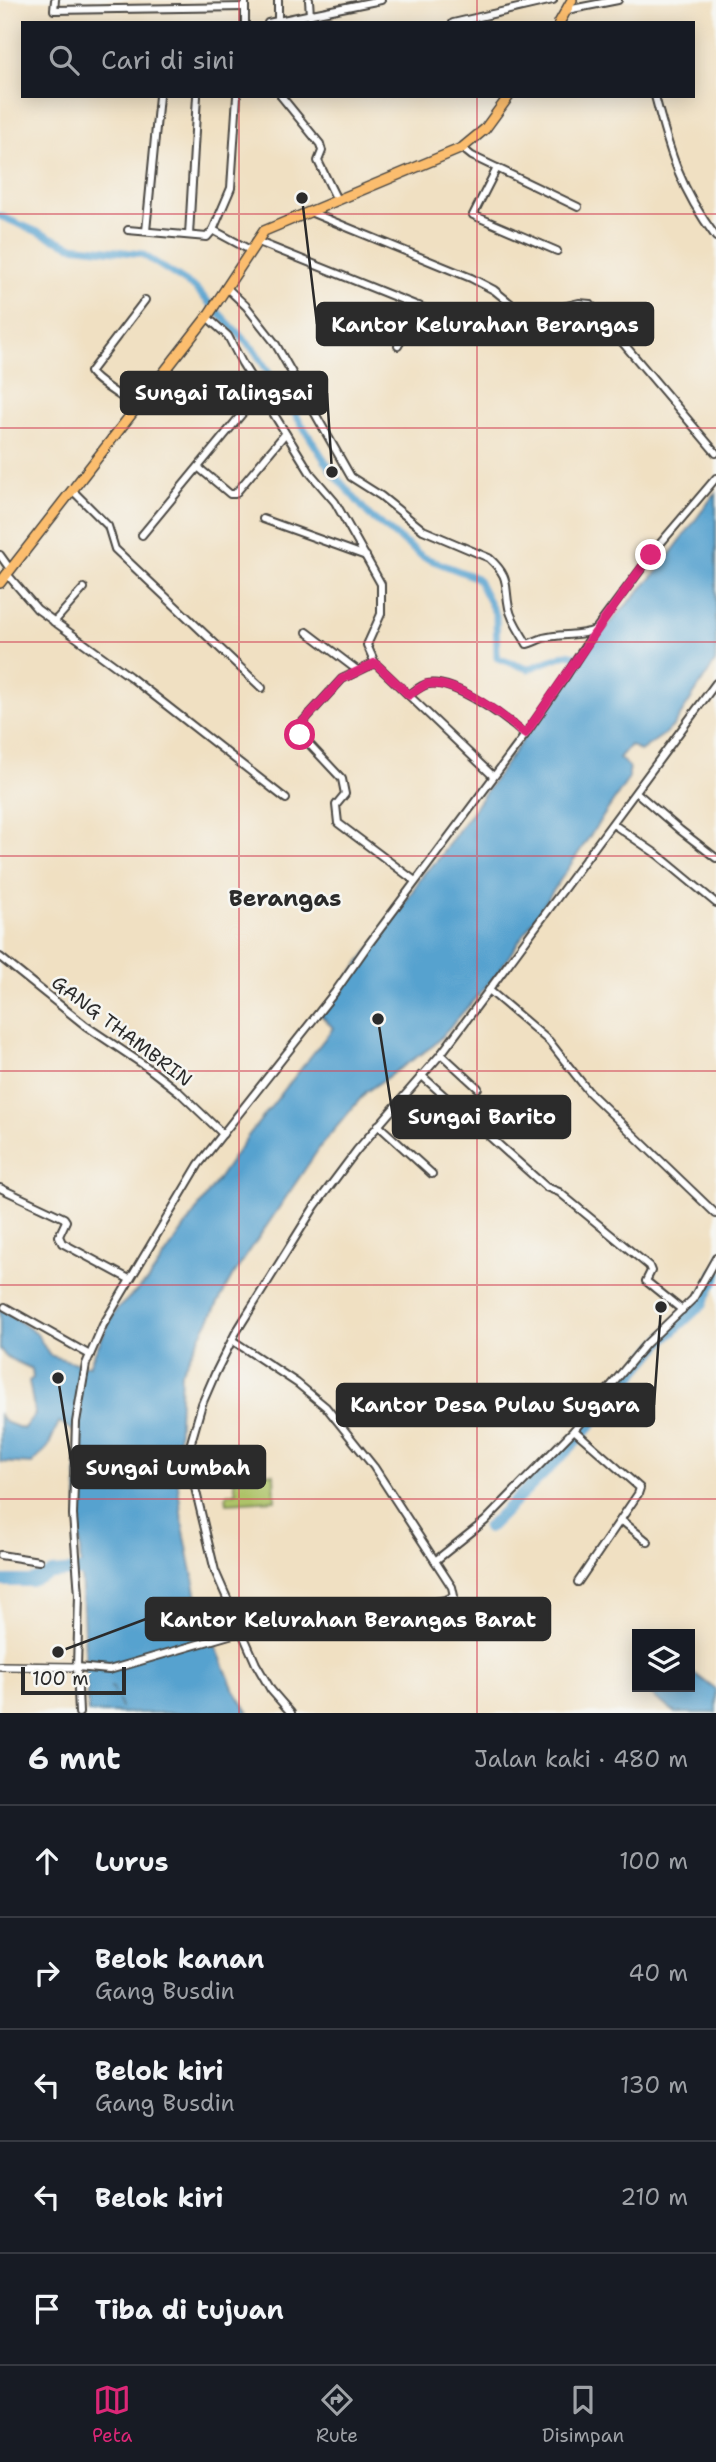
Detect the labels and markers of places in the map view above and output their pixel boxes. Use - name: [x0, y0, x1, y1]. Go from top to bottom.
- callout: Kantor Kelurahan Berangas: [317, 303, 653, 345]
- callout: Sungai Talingsai: [121, 372, 327, 414]
- callout: Sungai Barito: [393, 1096, 570, 1138]
- callout: Kantor Desa Pulau Sugara: [337, 1384, 654, 1426]
- callout: Sungai Lumbah: [72, 1446, 265, 1488]
- callout: Kantor Kelurahan Berangas Barat: [146, 1598, 550, 1640]

